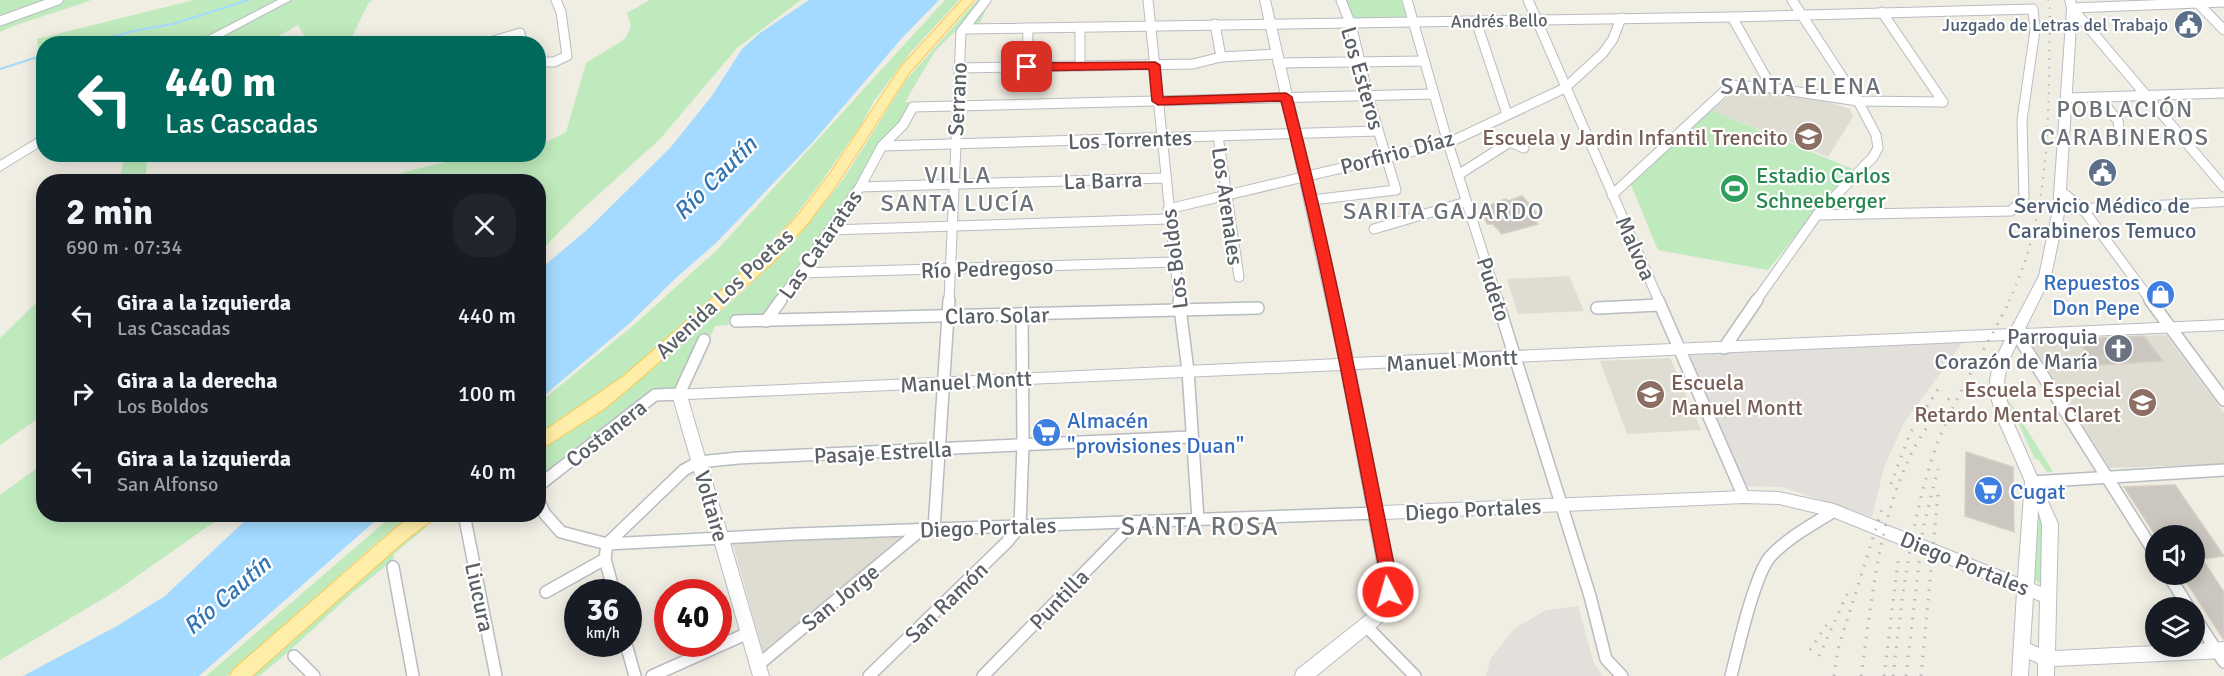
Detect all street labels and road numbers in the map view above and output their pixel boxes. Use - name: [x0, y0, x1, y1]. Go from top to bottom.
- street label: Andrés Bello: [1450, 9, 1548, 33]
- street label: Los Esteros: [1335, 23, 1390, 133]
- street label: Serrano: [942, 61, 973, 137]
- street label: Los Torrentes: [1067, 124, 1193, 155]
- street label: Porfirio Díaz: [1337, 124, 1457, 181]
- street label: Los Arenales: [1206, 145, 1249, 267]
- street label: La Barra: [1063, 166, 1143, 195]
- street label: Las Cataratas: [773, 184, 868, 304]
- street label: Los Boldos: [1155, 207, 1194, 311]
- street label: Malvoa: [1609, 212, 1662, 285]
- street label: Avenida Los Poetas: [650, 222, 799, 364]
- street label: Río Pedregoso: [920, 253, 1054, 284]
- street label: Pudeto: [1471, 254, 1517, 325]
- street label: Claro Solar: [945, 301, 1049, 330]
- street label: Manuel Montt: [1386, 344, 1519, 377]
- street label: Manuel Montt: [900, 365, 1033, 398]
- street label: Costanera: [561, 393, 652, 473]
- street label: Pasaje Estrella: [813, 435, 953, 470]
- street label: Voltaire: [689, 468, 735, 545]
- street label: Diego Portales: [1404, 492, 1542, 527]
- street label: Diego Portales: [919, 512, 1057, 543]
- street label: Diego Portales: [1896, 525, 2033, 602]
- street label: San Ramón: [899, 556, 994, 649]
- street label: San Jorge: [796, 558, 885, 637]
- street label: Liucura: [459, 560, 500, 634]
- street label: Puntilla: [1024, 563, 1095, 635]

